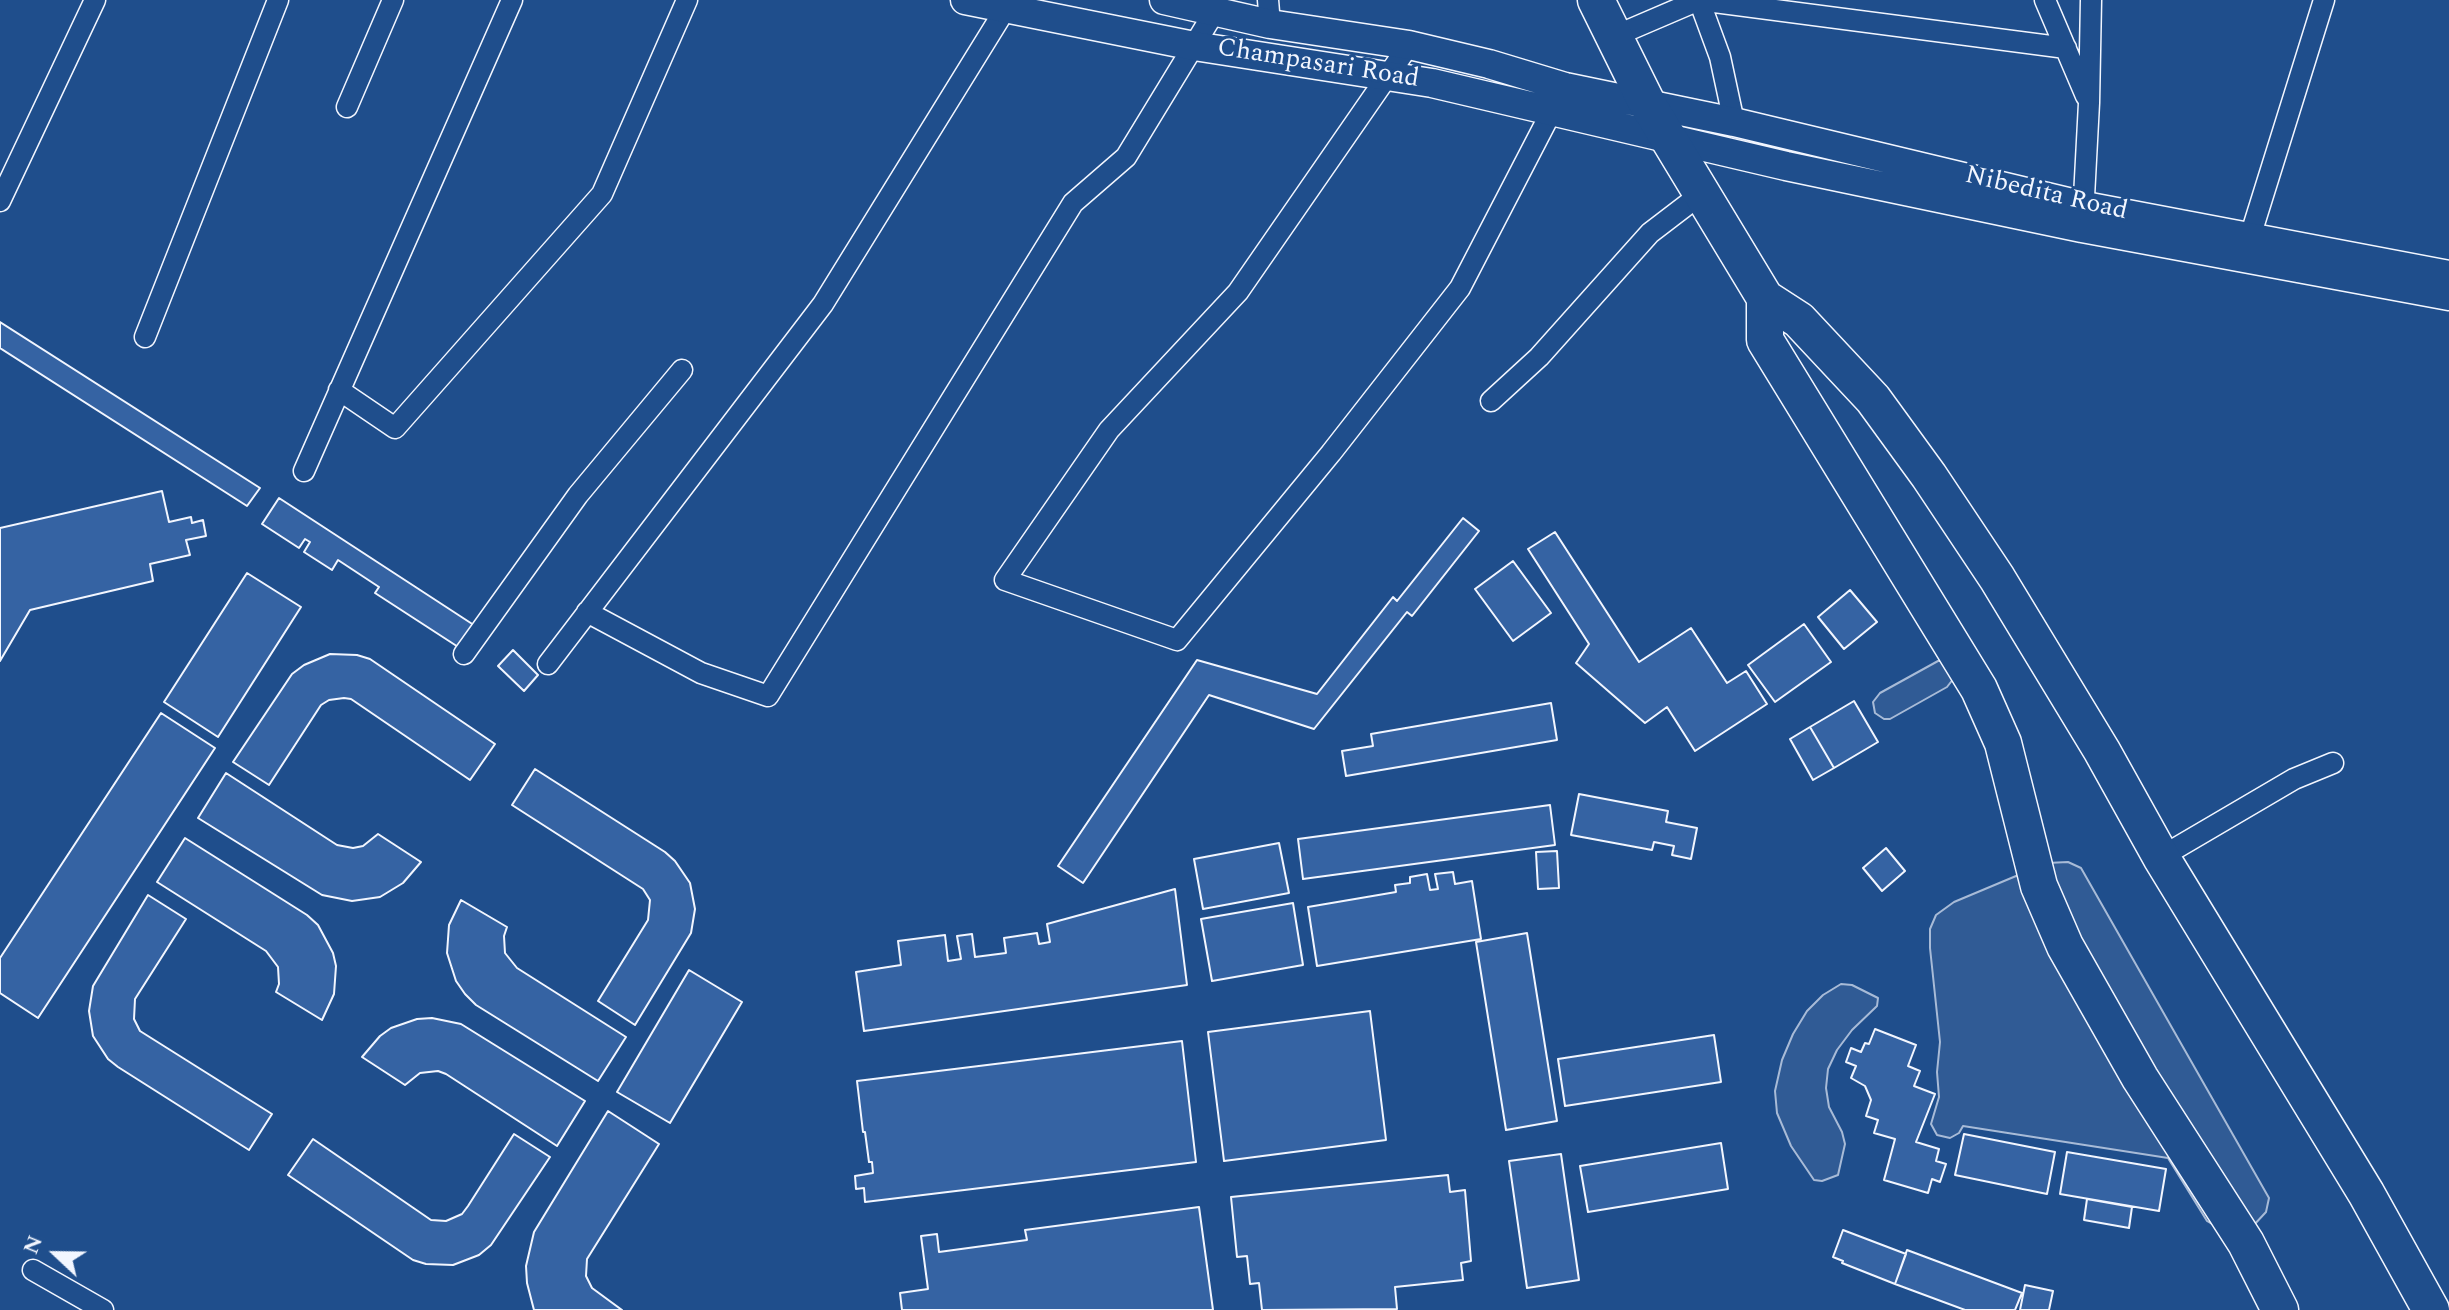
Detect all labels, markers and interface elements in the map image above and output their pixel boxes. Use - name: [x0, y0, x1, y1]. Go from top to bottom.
- street label: Champasari Road: [1215, 34, 1421, 96]
- street label: Nibedita Road: [1962, 161, 2130, 229]
- north arrow: [16, 1214, 96, 1294]
- text: N: [15, 1230, 52, 1259]

